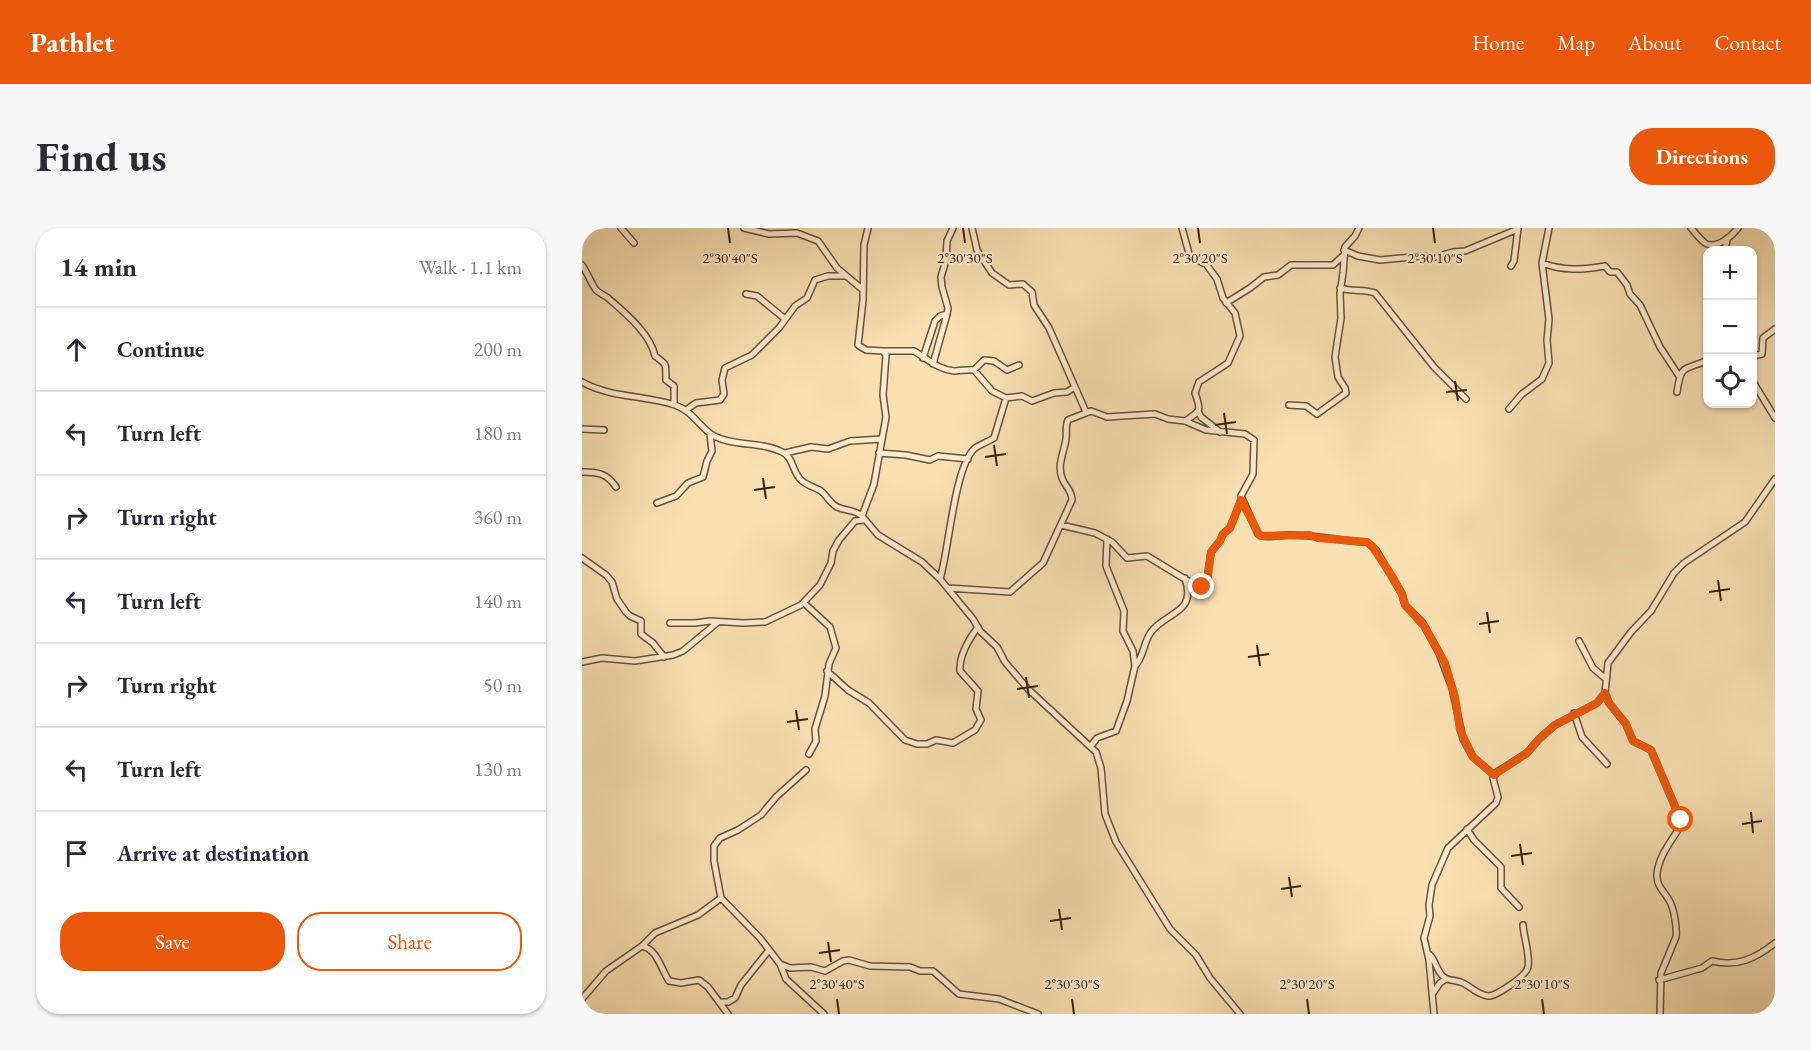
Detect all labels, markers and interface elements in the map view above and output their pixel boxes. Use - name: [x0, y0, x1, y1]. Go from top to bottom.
- text: Pathlet: [30, 24, 114, 60]
- text: Home: [1472, 29, 1524, 56]
- text: Map: [1557, 29, 1595, 56]
- text: About: [1628, 29, 1681, 56]
- text: Contact: [1714, 29, 1781, 56]
- button: Directions: [1629, 128, 1775, 185]
- text: Find us: [36, 129, 167, 184]
- map controls: [1703, 246, 1757, 408]
- button: +: [1703, 246, 1757, 300]
- text: 2°30'40"S: [702, 248, 758, 267]
- text: 2°30'30"S: [937, 248, 993, 267]
- text: 2°30'20"S: [1172, 248, 1228, 267]
- text: 2°30'10"S: [1407, 248, 1463, 267]
- text: 14 min: [60, 250, 137, 284]
- text: Walk · 1.1 km: [419, 254, 522, 280]
- button: −: [1703, 300, 1757, 354]
- icon: ahead: [60, 333, 93, 366]
- text: Continue: [117, 335, 204, 364]
- text: 200 m: [474, 336, 522, 362]
- button: locate: [1703, 354, 1757, 408]
- icon: left: [60, 417, 93, 450]
- text: Turn left: [117, 419, 201, 448]
- text: 180 m: [474, 420, 522, 446]
- icon: right: [60, 501, 93, 534]
- text: Turn right: [117, 503, 216, 532]
- text: 360 m: [474, 504, 522, 530]
- route end: [1188, 573, 1214, 599]
- icon: left: [60, 585, 93, 618]
- text: Turn left: [117, 587, 201, 616]
- text: 140 m: [474, 588, 522, 614]
- icon: right: [60, 669, 93, 702]
- text: Turn right: [117, 671, 216, 700]
- text: 50 m: [483, 672, 522, 698]
- icon: left: [60, 753, 93, 786]
- text: Turn left: [117, 755, 201, 784]
- text: 130 m: [474, 756, 522, 782]
- route start: [1667, 806, 1693, 832]
- icon: arrive: [60, 837, 93, 870]
- text: Arrive at destination: [117, 839, 309, 868]
- button: Save: [60, 912, 285, 971]
- button: Share: [297, 912, 522, 971]
- text: 2°30'40"S: [809, 974, 865, 993]
- text: 2°30'30"S: [1044, 974, 1100, 993]
- text: 2°30'20"S: [1279, 974, 1335, 993]
- text: 2°30'10"S: [1514, 974, 1570, 993]

